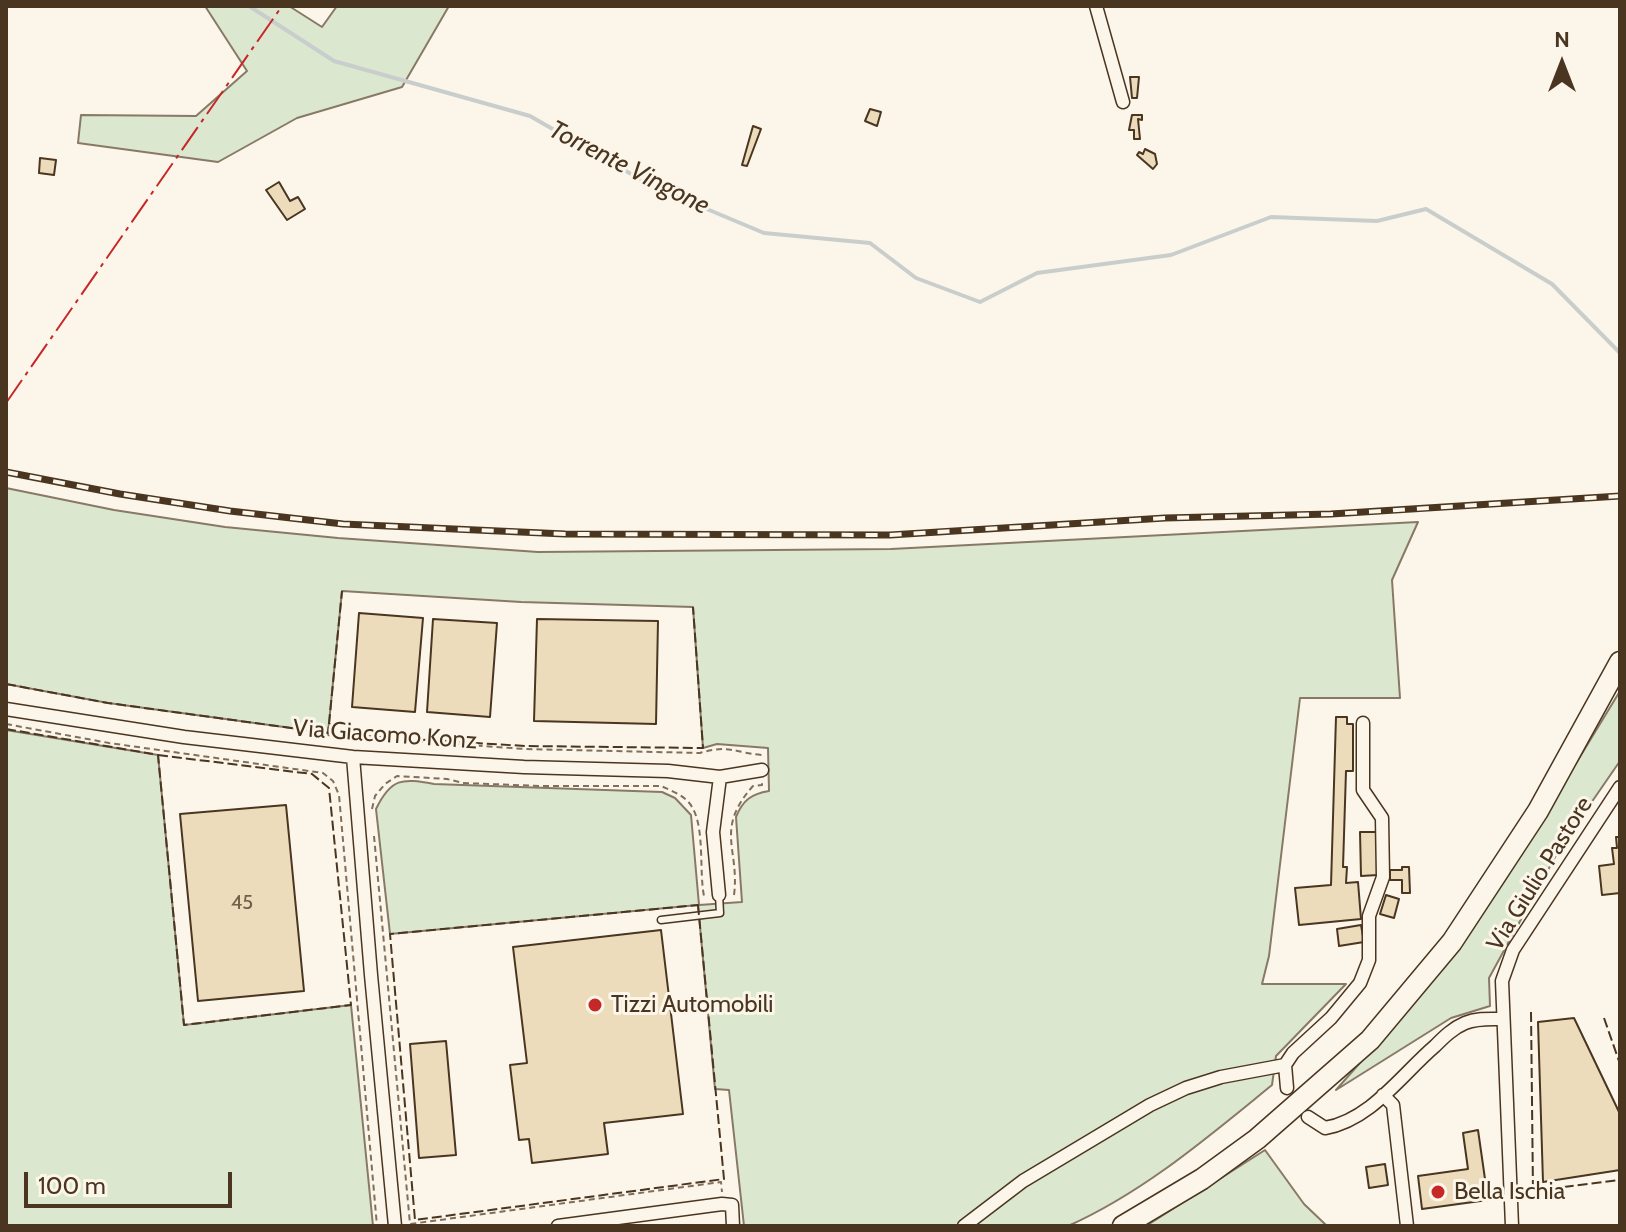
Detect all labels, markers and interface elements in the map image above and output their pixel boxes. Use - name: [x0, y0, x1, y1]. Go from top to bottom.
- north arrow: [1522, 24, 1602, 104]
- text: N: [1554, 26, 1570, 53]
- water label: Torrente Vingone: [544, 114, 714, 222]
- street label: Via Giacomo Konz: [292, 714, 478, 756]
- street label: Via Giulio Pastore: [1481, 792, 1599, 956]
- house number: 45: [231, 891, 253, 915]
- place label: Tizzi Automobili: [611, 991, 773, 1019]
- marker: Tizzi Automobili: [586, 996, 604, 1014]
- scale bar: [28, 1156, 236, 1206]
- text: 100 m: [38, 1171, 106, 1200]
- place label: Bella Ischia: [1454, 1178, 1565, 1206]
- marker: Bella Ischia: [1429, 1183, 1447, 1201]

